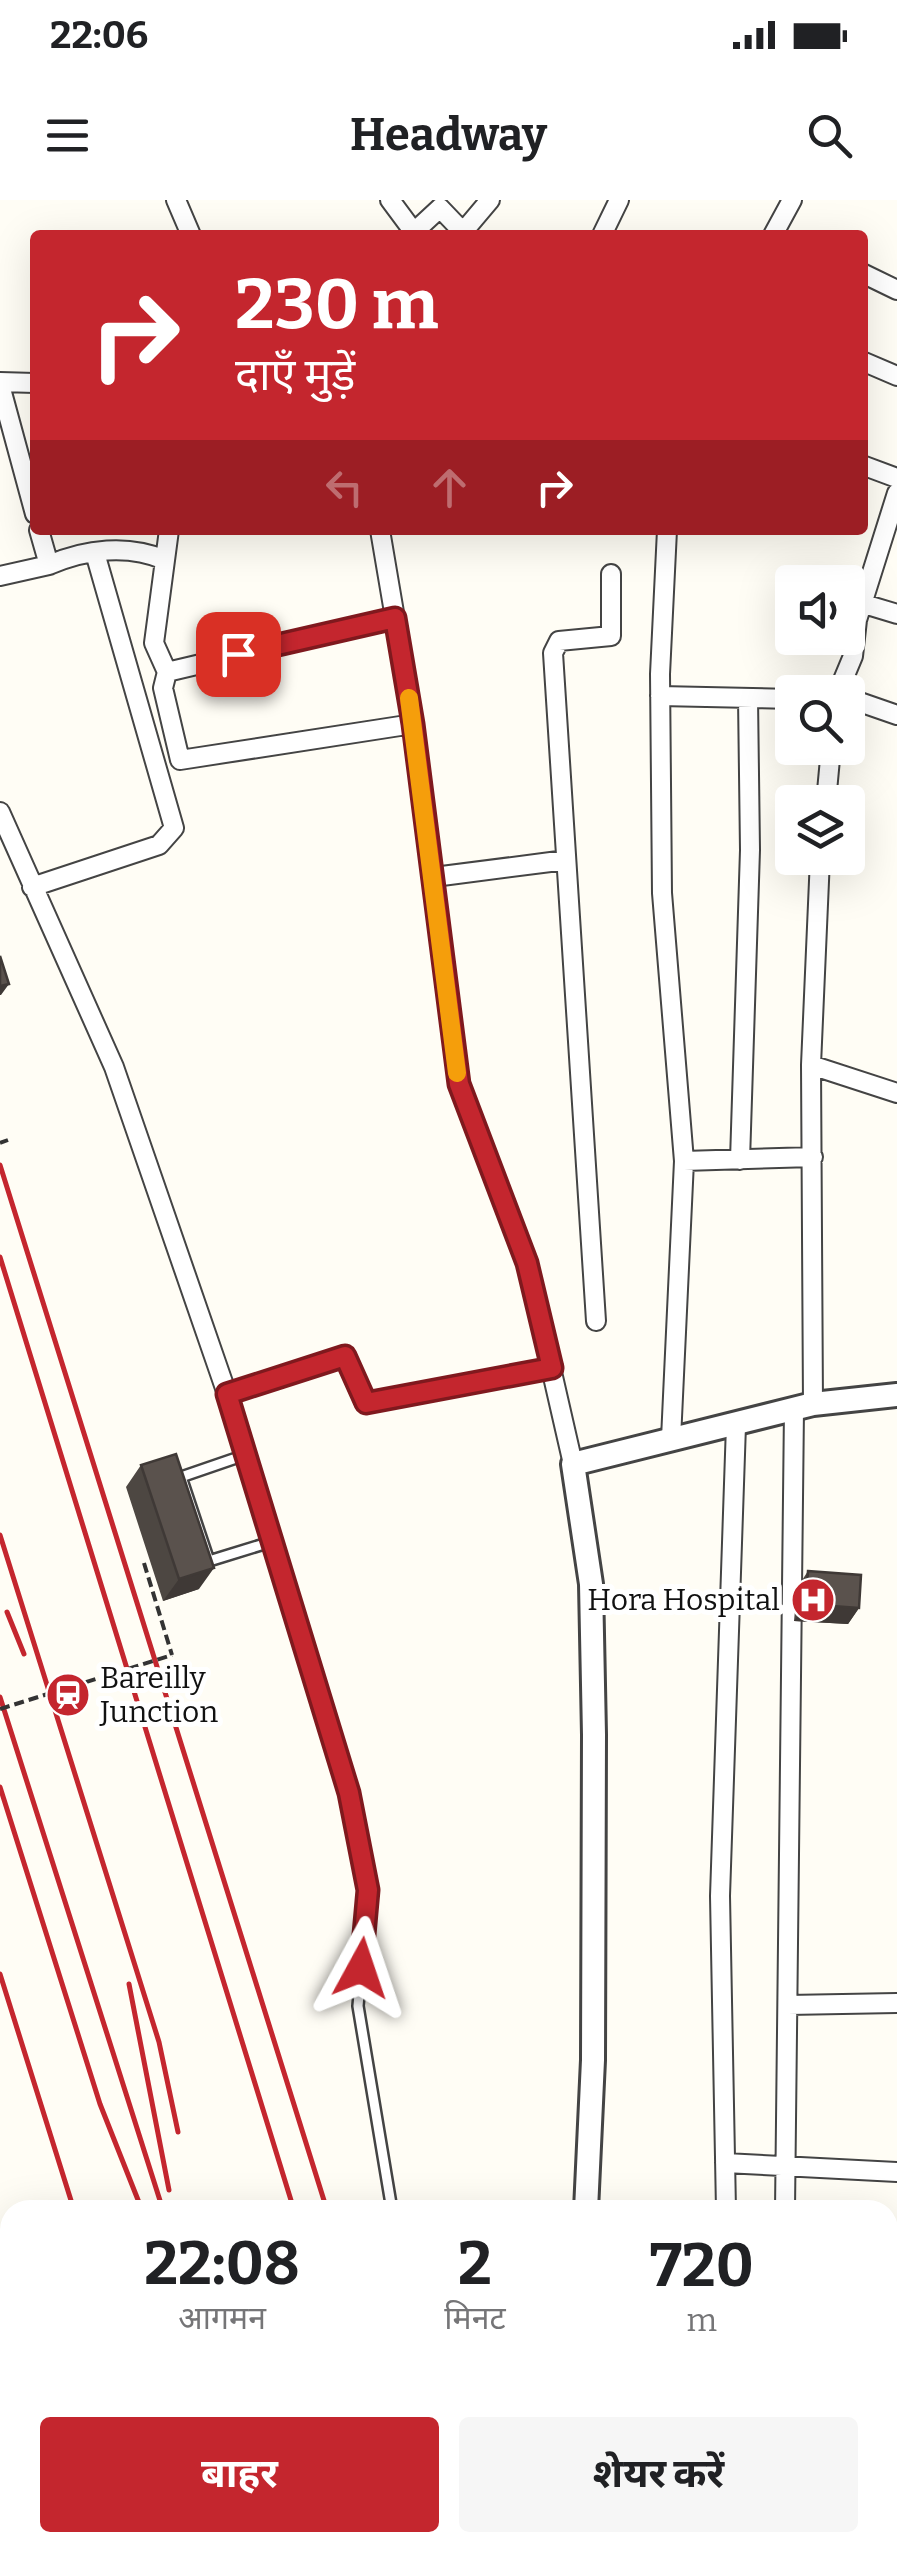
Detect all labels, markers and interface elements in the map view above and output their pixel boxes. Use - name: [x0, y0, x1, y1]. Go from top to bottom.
- text: 22:06: [50, 12, 148, 58]
- icon: menu: [40, 108, 95, 163]
- text: Headway: [350, 108, 547, 162]
- icon: search: [802, 108, 857, 163]
- text: 230 m: [235, 263, 439, 347]
- icon: right: [70, 270, 200, 400]
- text: दाएँ मुड़ें: [235, 348, 355, 402]
- icon: left: [317, 460, 372, 515]
- icon: ahead: [422, 460, 477, 515]
- icon: right: [527, 460, 582, 515]
- map controls: [775, 565, 865, 875]
- button: sound: [775, 565, 865, 655]
- pin: [196, 612, 281, 697]
- icon: arrive: [211, 627, 266, 682]
- button: search: [775, 675, 865, 765]
- button: layers: [775, 785, 865, 875]
- hospital icon: Hora Hospital: [790, 1577, 836, 1623]
- place label: Hora Hospital: [587, 1582, 780, 1618]
- place label: Bareilly Junction: [99, 1660, 218, 1730]
- station icon: Bareilly Junction: [45, 1672, 91, 1718]
- position arrow: [309, 1916, 413, 2020]
- text: 22:08: [144, 2228, 300, 2300]
- text: 2: [458, 2228, 492, 2300]
- text: 720: [650, 2230, 754, 2302]
- text: आगमन: [178, 2299, 266, 2337]
- text: मिनट: [444, 2299, 506, 2337]
- text: m: [687, 2301, 717, 2339]
- button: बाहर: [40, 2417, 439, 2532]
- button: शेयर करें: [459, 2417, 858, 2532]

